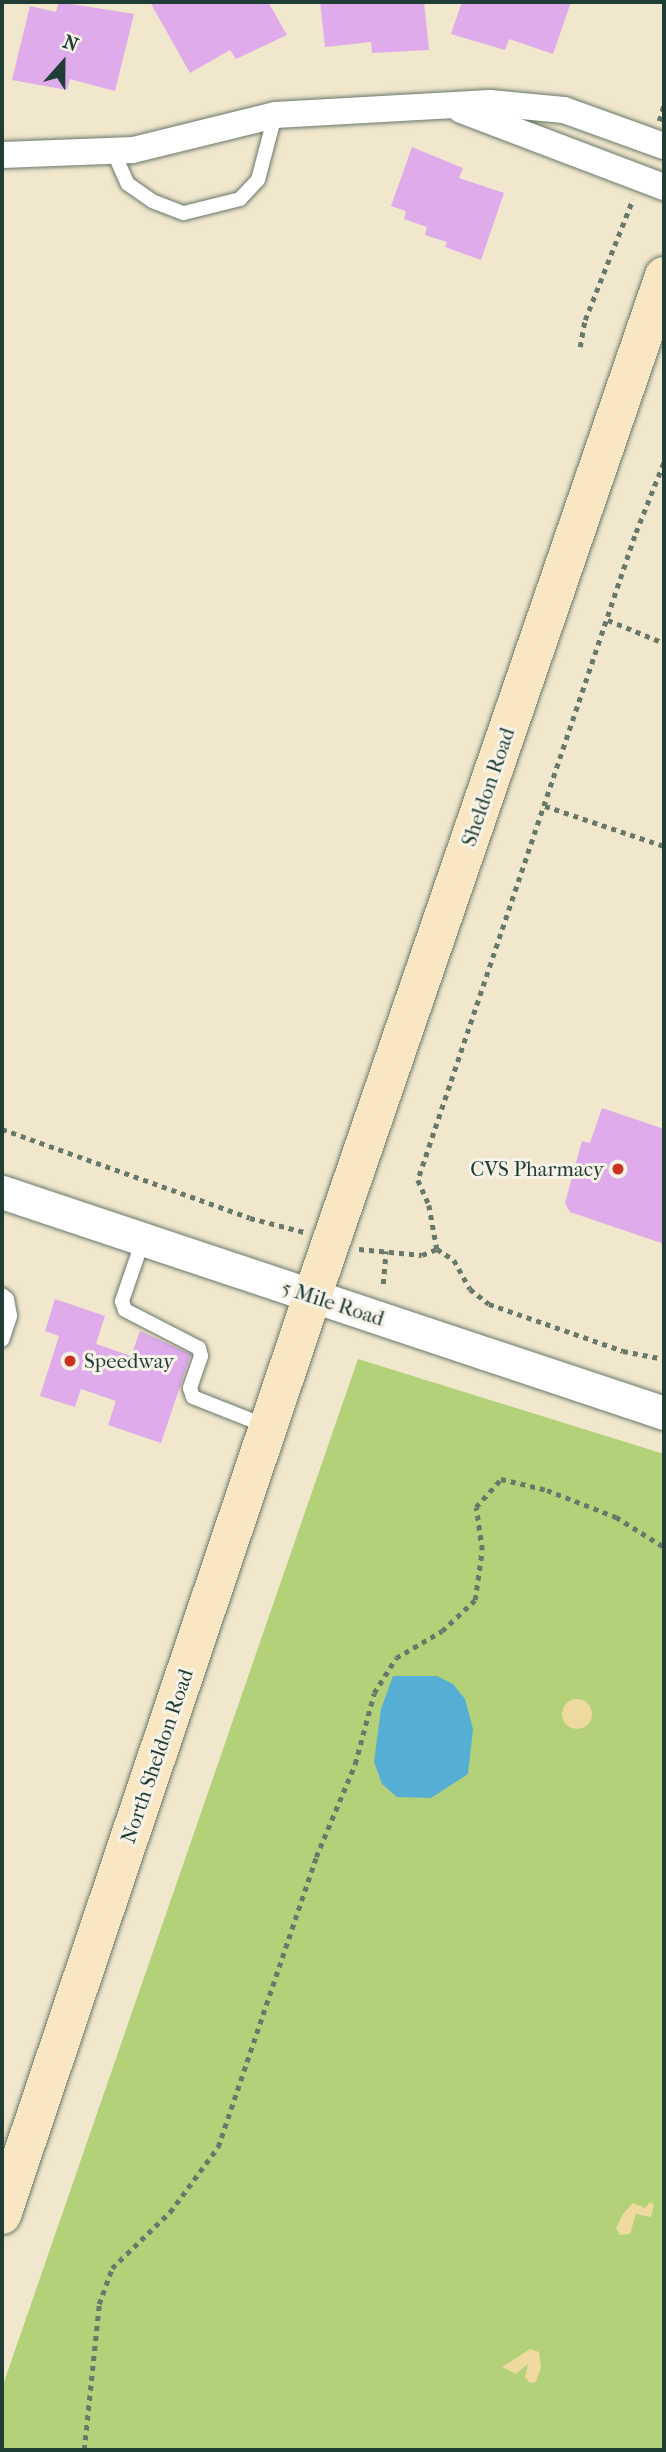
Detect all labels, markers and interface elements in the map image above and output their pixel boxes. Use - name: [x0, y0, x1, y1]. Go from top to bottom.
- north arrow: [28, 28, 98, 98]
- text: N: [60, 31, 81, 56]
- street label: Sheldon Road: [456, 724, 520, 850]
- place label: CVS Pharmacy: [470, 1156, 604, 1182]
- marker: CVS Pharmacy: [610, 1161, 626, 1177]
- street label: 5 Mile Road: [279, 1275, 387, 1331]
- place label: Speedway: [84, 1348, 174, 1374]
- marker: Speedway: [62, 1353, 78, 1369]
- street label: North Sheldon Road: [115, 1665, 199, 1847]

